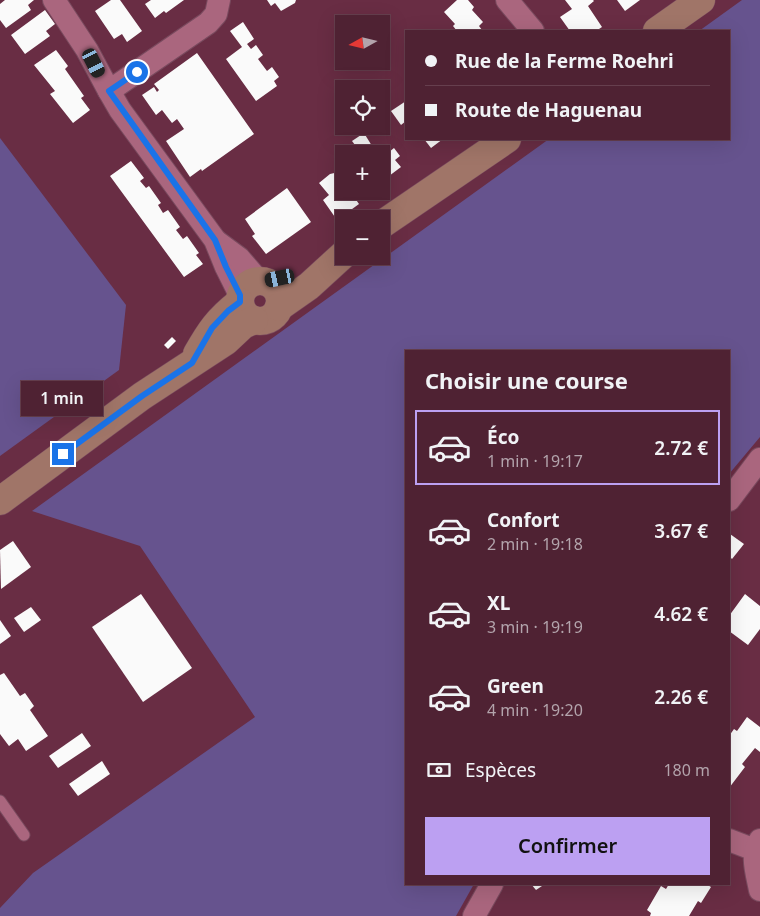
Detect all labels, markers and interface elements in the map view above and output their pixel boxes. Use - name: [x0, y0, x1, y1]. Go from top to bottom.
- north arrow: [335, 15, 390, 70]
- map controls: [335, 15, 390, 265]
- car: [80, 46, 107, 80]
- text: Rue de la Ferme Roehri: [455, 48, 674, 74]
- route start: [126, 61, 148, 83]
- button: locate: [335, 80, 390, 135]
- text: Route de Haguenau: [455, 97, 642, 123]
- button: +: [335, 145, 390, 200]
- button: −: [335, 210, 390, 265]
- car: [263, 268, 296, 288]
- text: Choisir une course: [425, 365, 628, 395]
- callout: 1 min: [22, 382, 104, 416]
- text: 1 min: [40, 387, 84, 409]
- text: Éco: [487, 424, 519, 450]
- icon: car: [427, 425, 472, 470]
- text: 2.72 €: [654, 435, 708, 461]
- route end: [52, 443, 74, 465]
- text: 1 min · 19:17: [487, 450, 583, 472]
- text: Confort: [487, 507, 559, 533]
- icon: car: [427, 508, 472, 553]
- text: 3.67 €: [654, 518, 708, 544]
- text: 2 min · 19:18: [487, 533, 583, 555]
- text: XL: [487, 590, 510, 616]
- icon: car: [427, 591, 472, 636]
- text: 4.62 €: [654, 601, 708, 627]
- text: 3 min · 19:19: [487, 616, 583, 638]
- text: Green: [487, 673, 544, 699]
- icon: car: [427, 674, 472, 719]
- text: 2.26 €: [654, 684, 708, 710]
- text: 4 min · 19:20: [487, 699, 583, 721]
- icon: cash: [425, 756, 453, 784]
- text: Espèces: [465, 757, 536, 783]
- text: 180 m: [663, 759, 710, 781]
- button: Confirmer: [425, 817, 710, 875]

